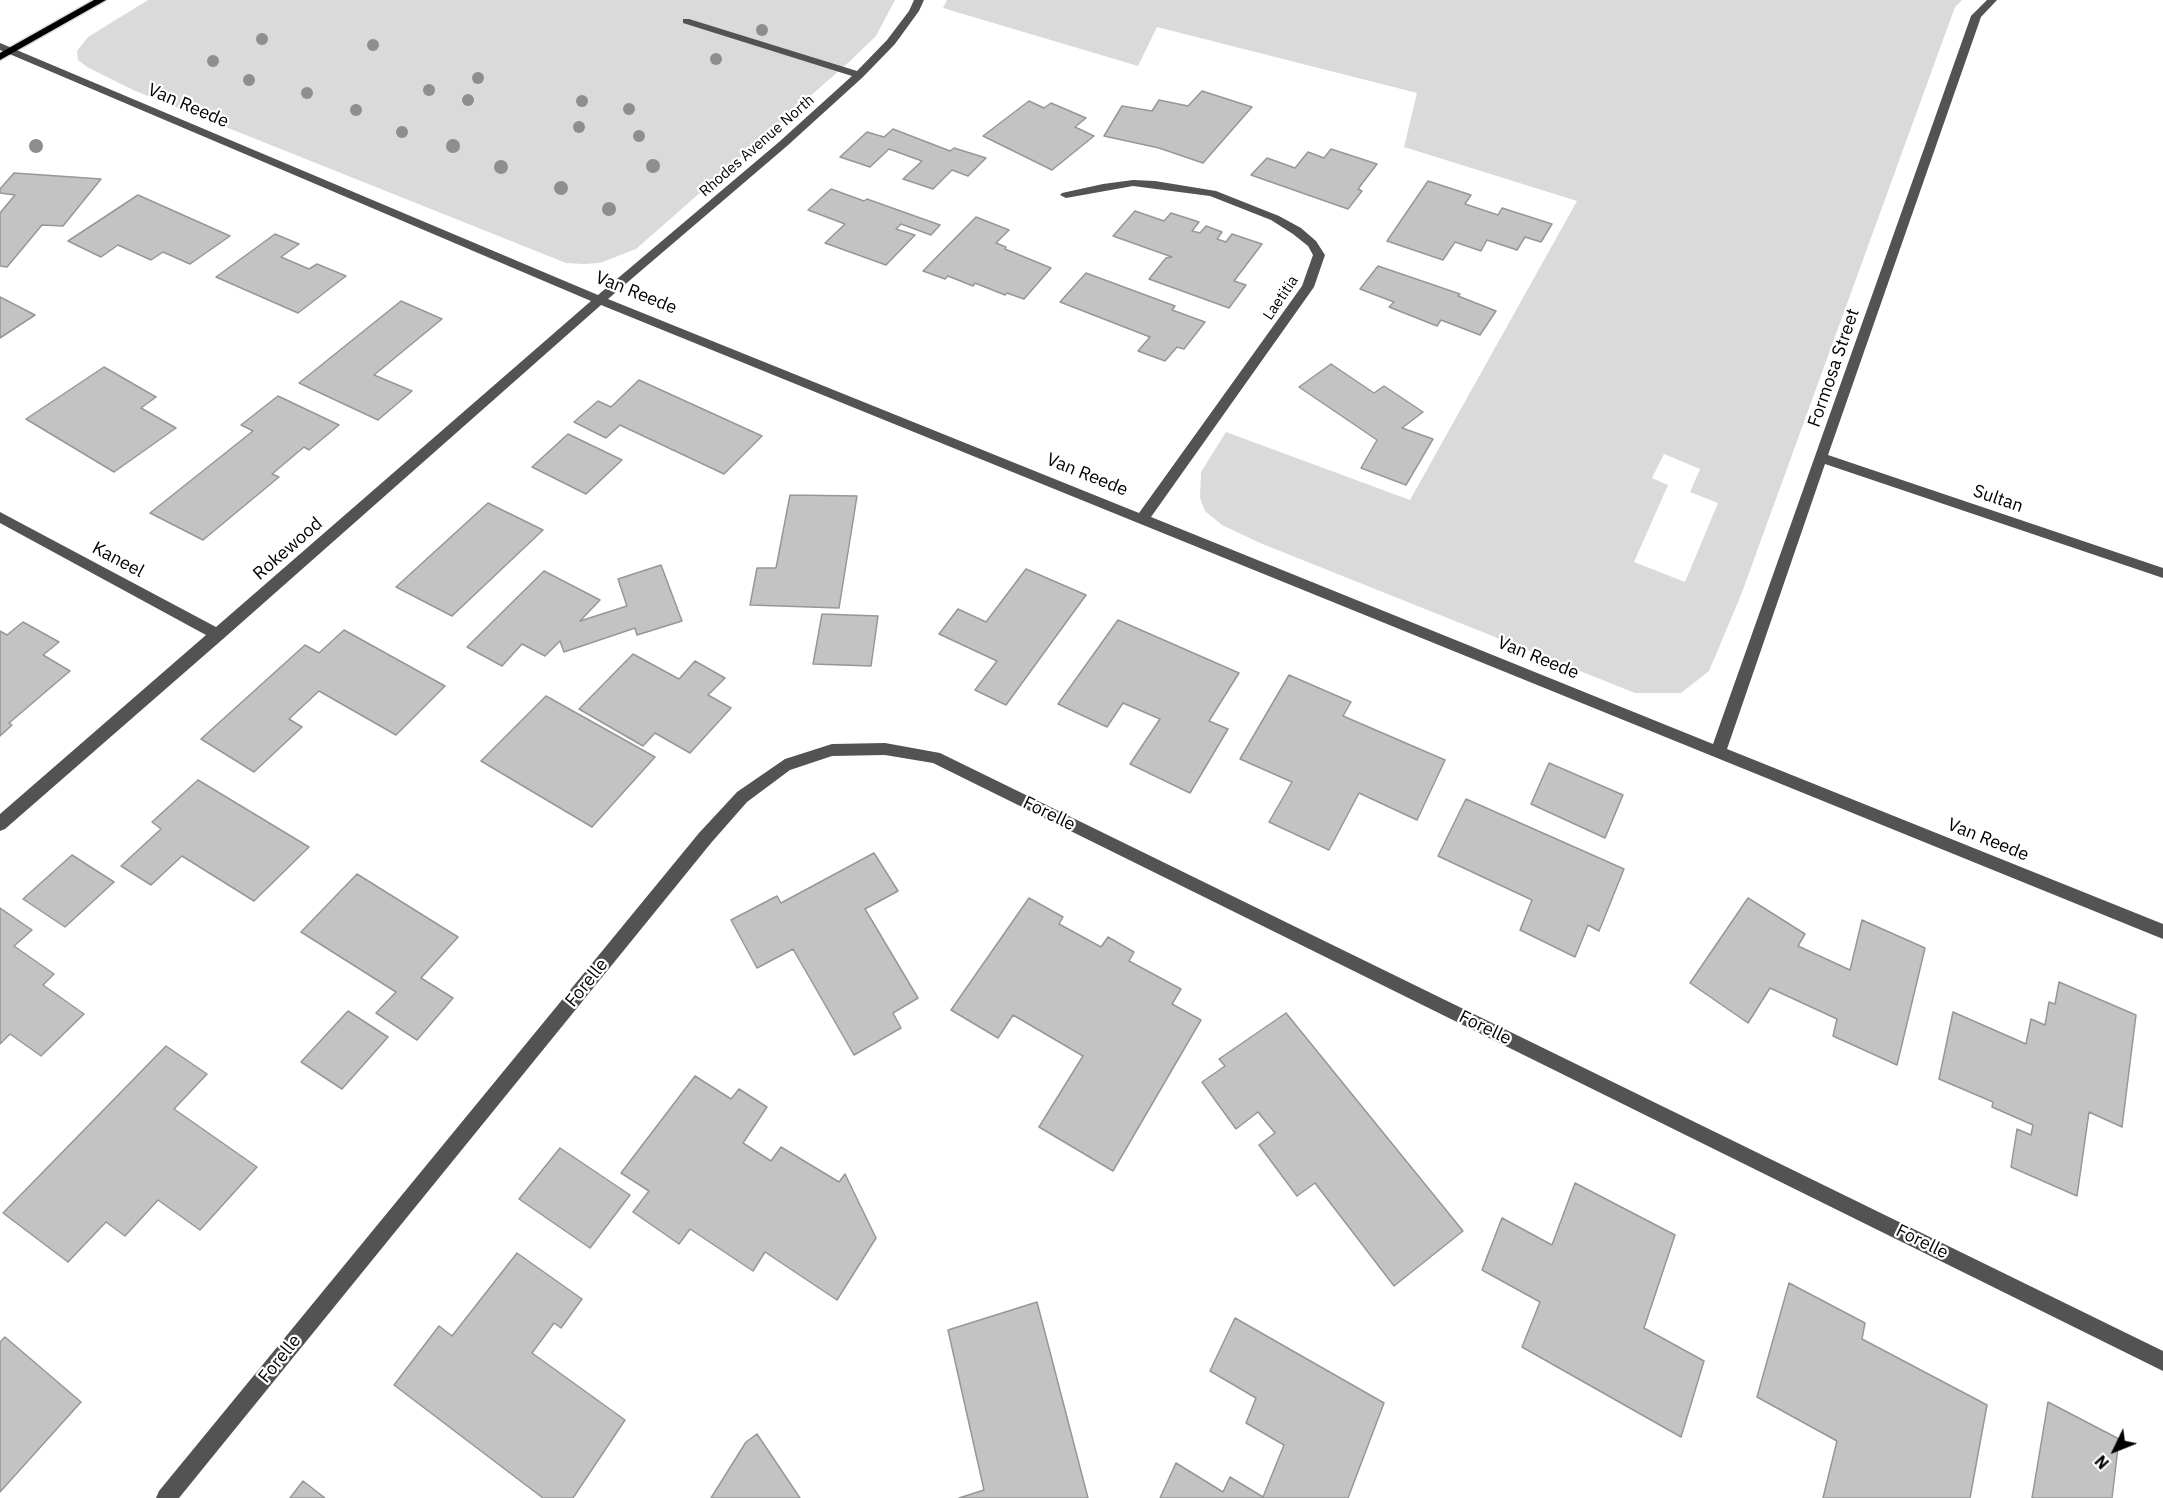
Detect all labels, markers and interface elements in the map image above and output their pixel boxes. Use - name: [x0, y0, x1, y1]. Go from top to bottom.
- street label: Van Reede: [144, 79, 232, 133]
- street label: Rhodes Avenue North: [696, 91, 818, 201]
- street label: Van Reede: [592, 267, 680, 319]
- street label: Laetitia: [1260, 272, 1302, 324]
- street label: Formosa Street: [1804, 306, 1864, 430]
- street label: Van Reede: [1043, 449, 1131, 501]
- street label: Sultan: [1970, 480, 2026, 518]
- street label: Rokewood: [249, 513, 327, 585]
- street label: Kaneel: [88, 537, 148, 583]
- street label: Van Reede: [1494, 632, 1582, 684]
- street label: Forelle: [1019, 792, 1079, 836]
- street label: Van Reede: [1944, 814, 2032, 866]
- street label: Forelle: [561, 955, 613, 1011]
- street label: Forelle: [1455, 1006, 1515, 1050]
- street label: Forelle: [1892, 1220, 1952, 1264]
- street label: Forelle: [254, 1331, 306, 1387]
- north arrow: [2085, 1420, 2145, 1480]
- text: N: [2091, 1451, 2113, 1473]

